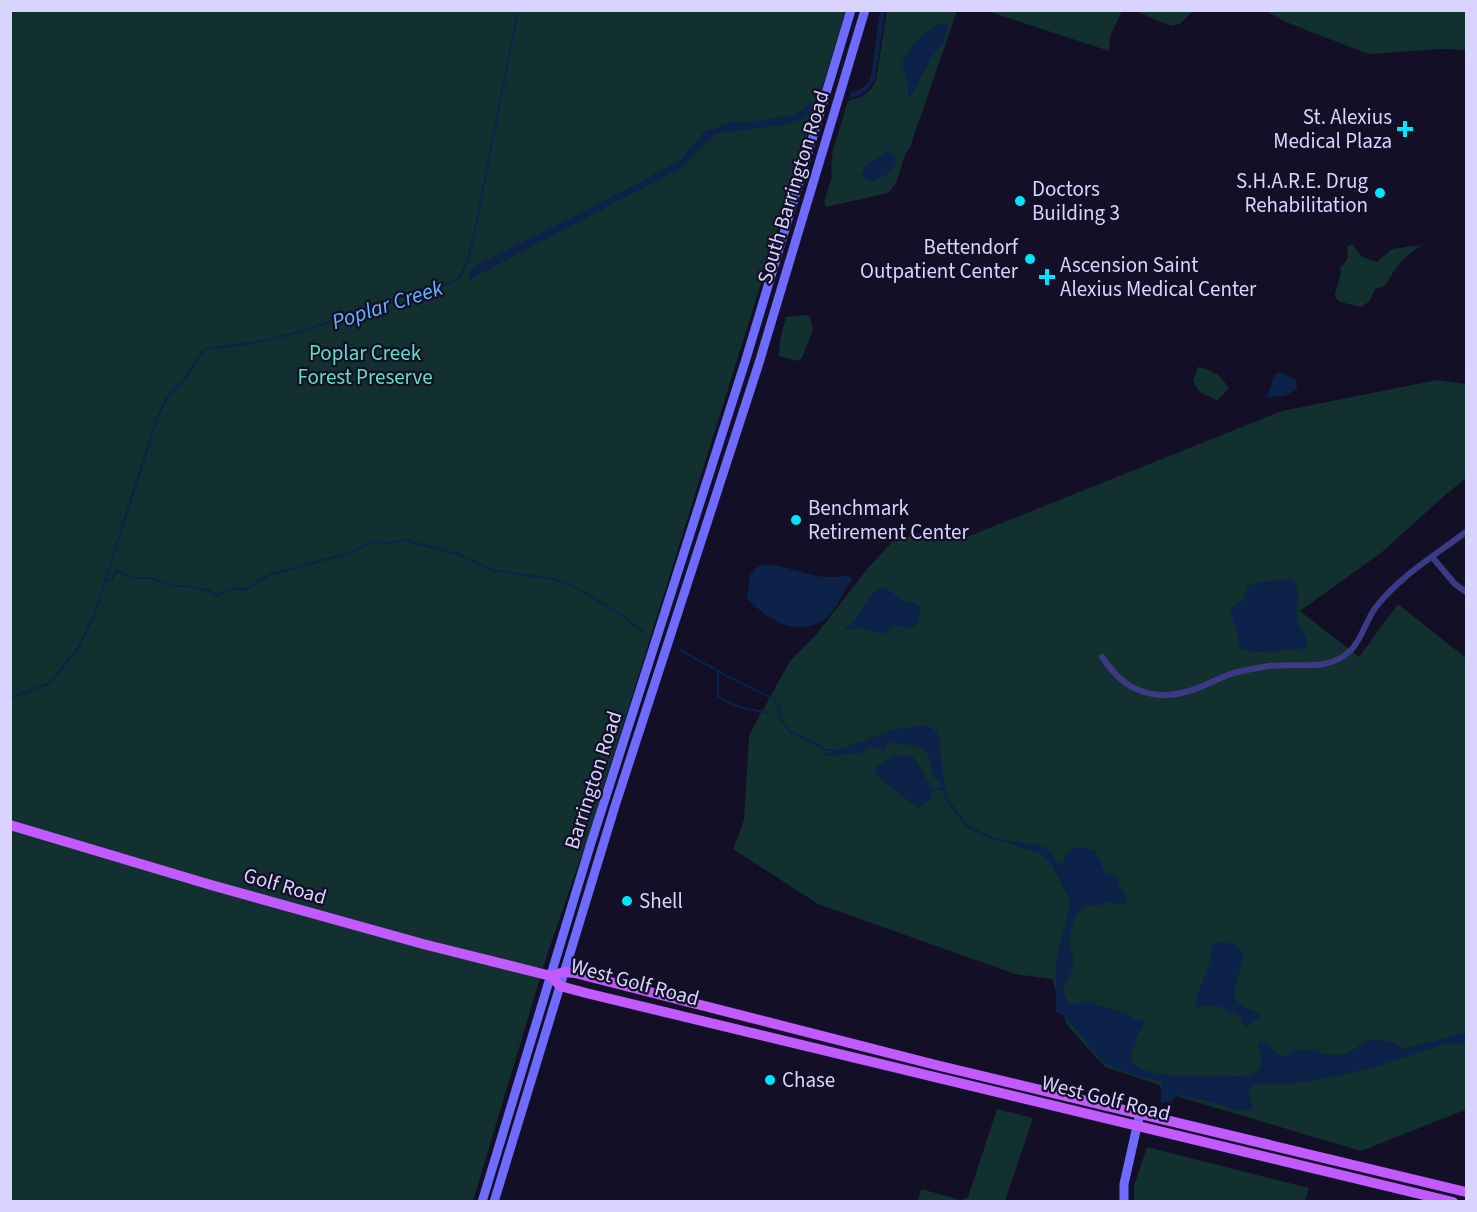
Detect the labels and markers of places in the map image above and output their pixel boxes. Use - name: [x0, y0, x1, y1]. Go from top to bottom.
- place label: St. Alexius Medical Plaza: [1273, 102, 1392, 156]
- marker: St. Alexius Medical Plaza: [1396, 120, 1414, 138]
- place label: S.H.A.R.E. Drug Rehabilitation: [1236, 166, 1368, 220]
- place label: Doctors Building 3: [1032, 174, 1120, 228]
- marker: S.H.A.R.E. Drug Rehabilitation: [1373, 186, 1387, 200]
- marker: Doctors Building 3: [1013, 194, 1027, 208]
- place label: Bettendorf Outpatient Center: [860, 232, 1019, 286]
- place label: Ascension Saint Alexius Medical Center: [1060, 250, 1257, 304]
- marker: Bettendorf Outpatient Center: [1023, 252, 1037, 266]
- marker: Ascension Saint Alexius Medical Center: [1038, 268, 1056, 286]
- place label: Benchmark Retirement Center: [808, 493, 969, 547]
- marker: Benchmark Retirement Center: [789, 513, 803, 527]
- place label: Shell: [639, 886, 683, 916]
- marker: Shell: [620, 894, 634, 908]
- place label: Chase: [782, 1065, 835, 1095]
- marker: Chase: [763, 1073, 777, 1087]

